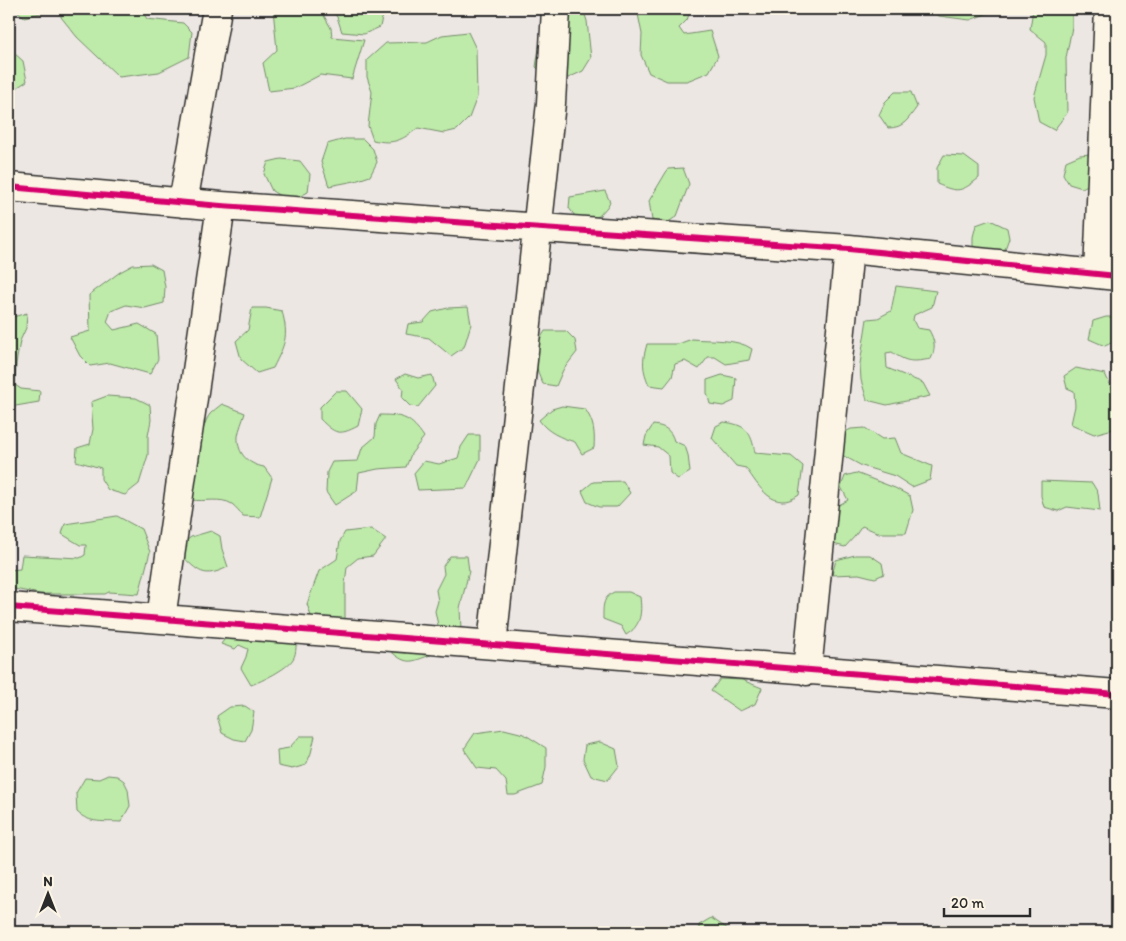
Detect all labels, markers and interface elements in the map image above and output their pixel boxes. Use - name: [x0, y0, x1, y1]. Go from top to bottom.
- north arrow: [22, 868, 72, 918]
- text: N: [43, 873, 53, 890]
- scale bar: [944, 886, 1030, 918]
- text: 20 m: [951, 894, 985, 912]

